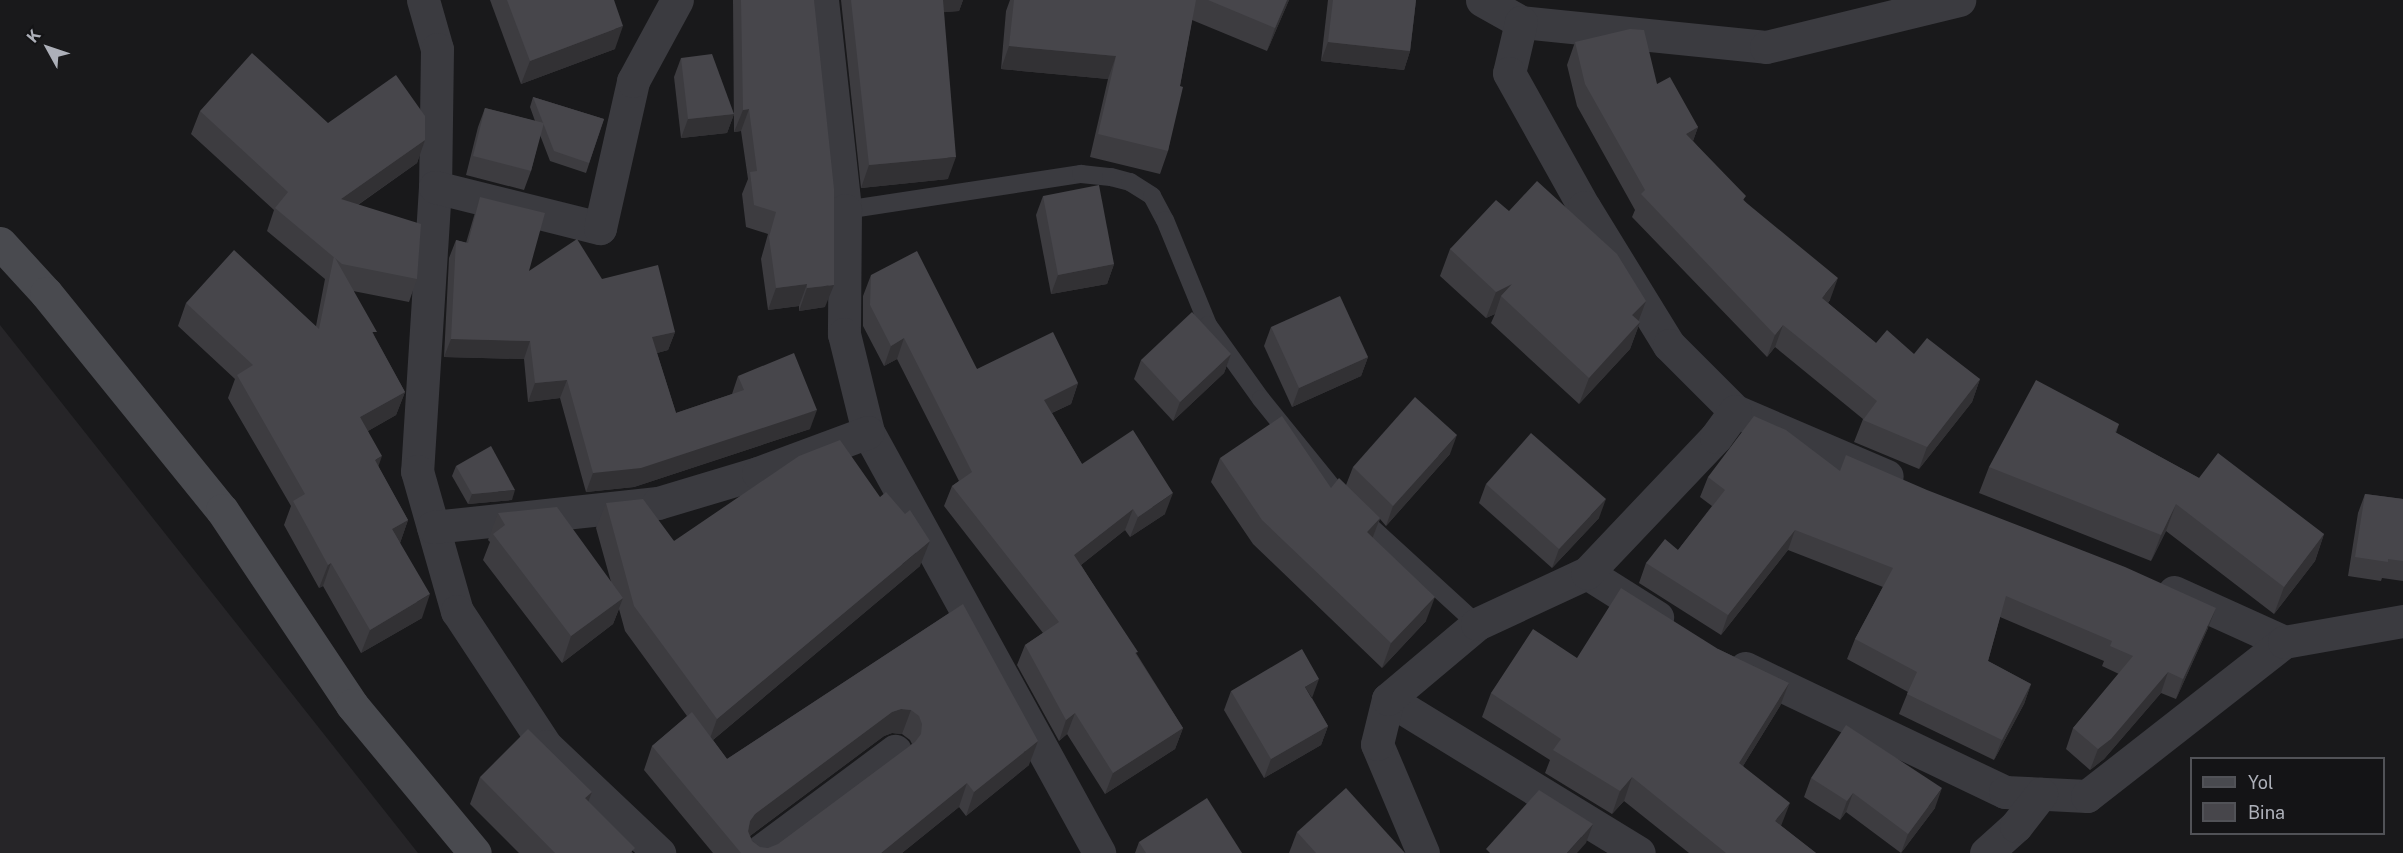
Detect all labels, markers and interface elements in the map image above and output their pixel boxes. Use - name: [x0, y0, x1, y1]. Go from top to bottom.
- north arrow: [18, 18, 78, 78]
- text: K: [23, 26, 45, 47]
- legend: [2190, 757, 2385, 835]
- text: Yol: [2248, 772, 2273, 793]
- text: Bina: [2248, 802, 2285, 823]

